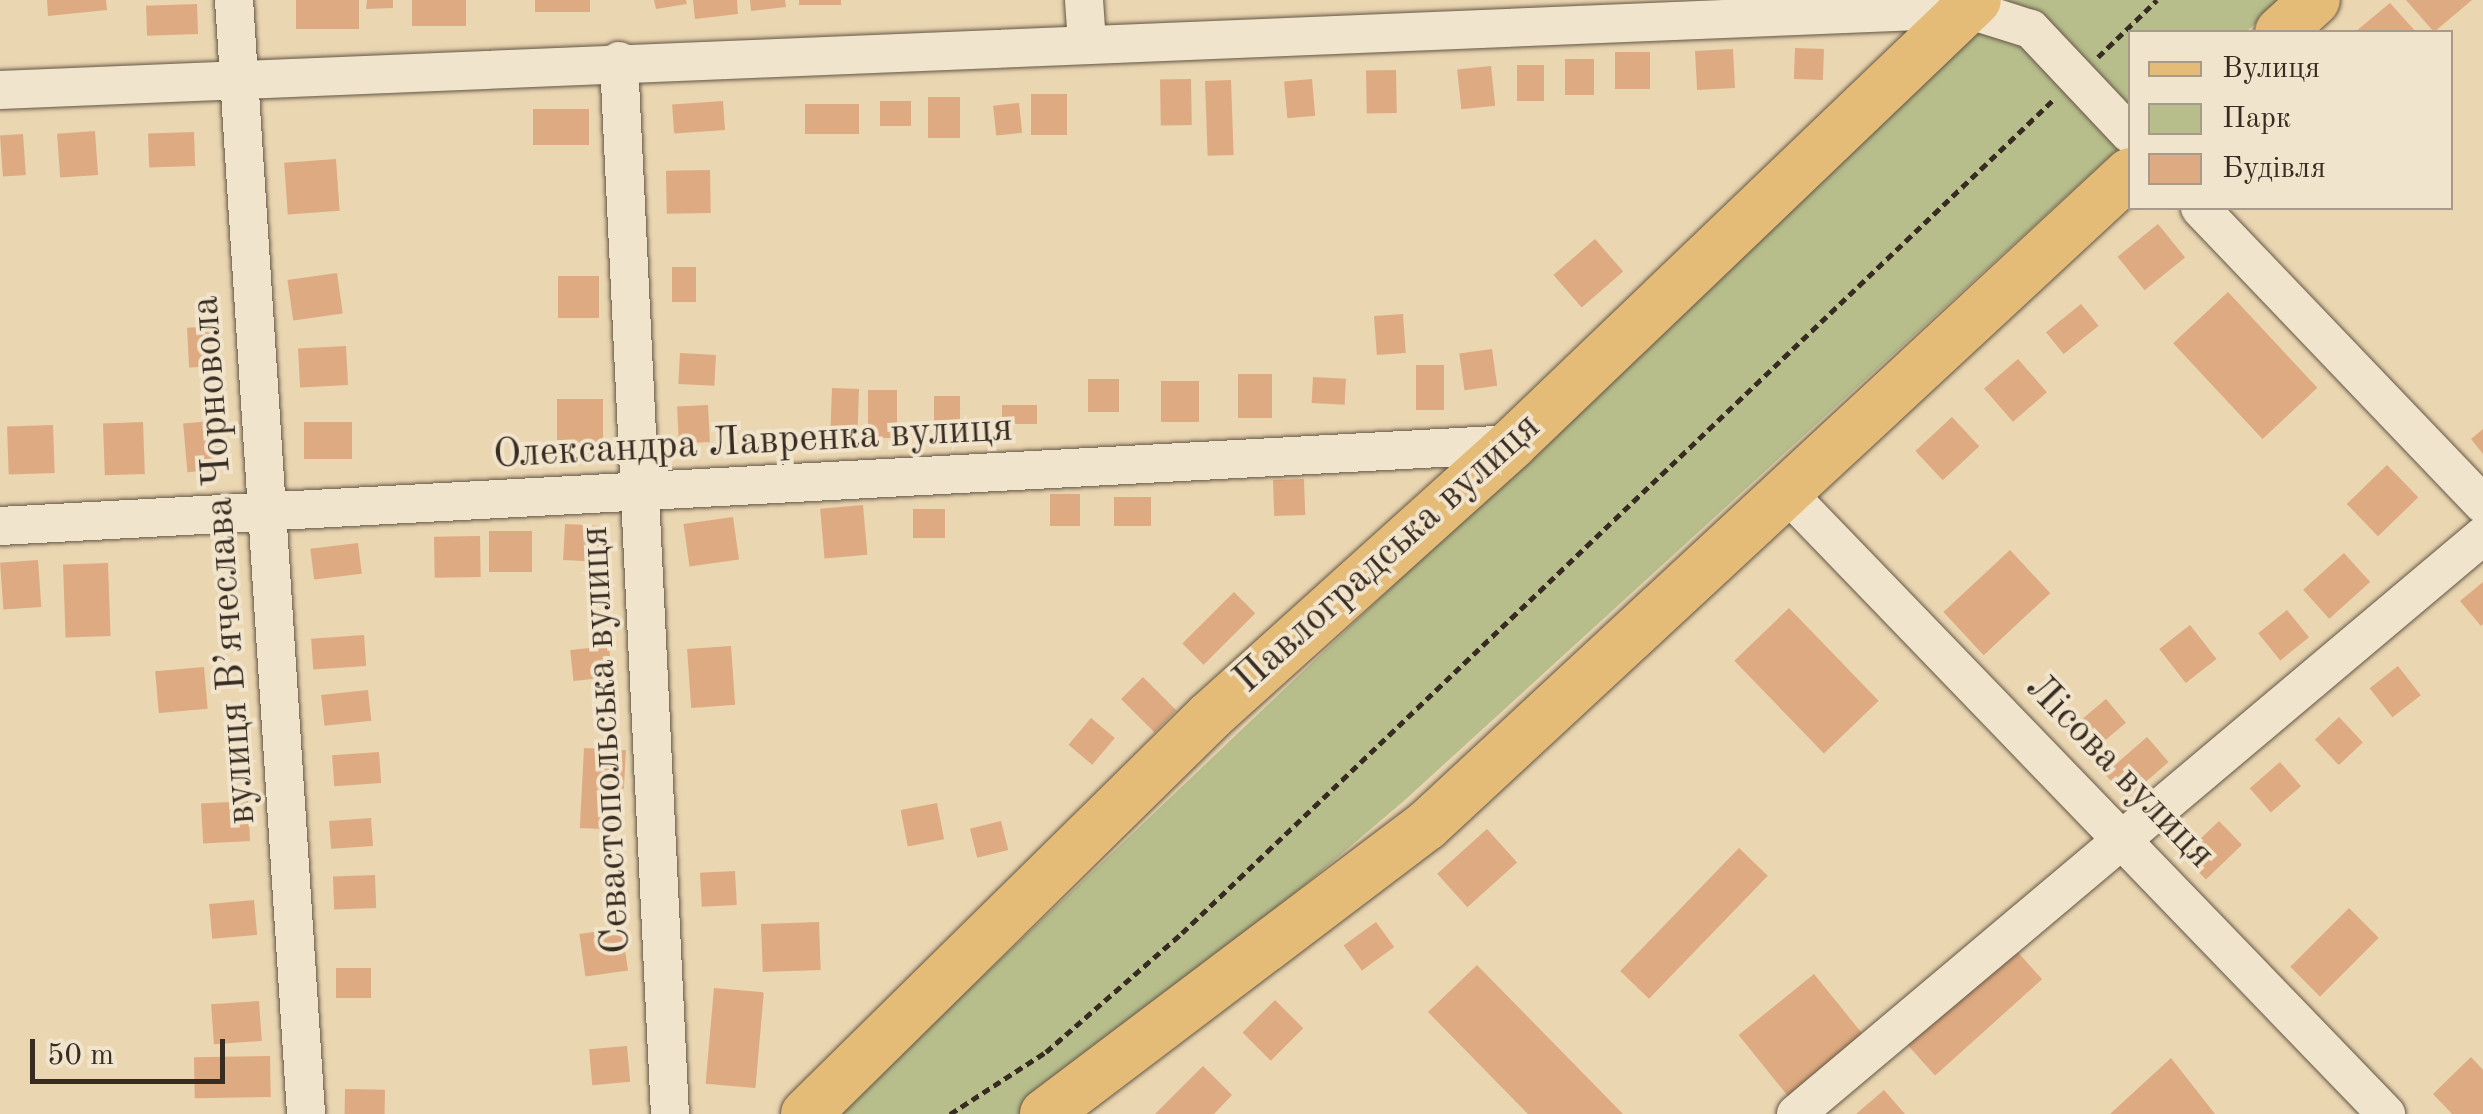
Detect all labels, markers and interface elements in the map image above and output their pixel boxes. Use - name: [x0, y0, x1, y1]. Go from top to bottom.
- legend: [2128, 30, 2453, 210]
- text: Вулиця: [2222, 54, 2320, 84]
- text: Парк: [2222, 104, 2291, 134]
- text: Будівля: [2222, 154, 2326, 184]
- street label: вулиця В’ячеслава Чорновола: [183, 294, 267, 826]
- street label: Павлоградська вулиця: [1225, 404, 1551, 704]
- street label: Олександра Лавренка вулиця: [492, 405, 1014, 481]
- street label: Севастопольська вулиця: [572, 525, 642, 955]
- street label: Лісова вулиця: [2014, 665, 2224, 879]
- scale bar: [35, 1019, 230, 1081]
- text: 50 m: [47, 1041, 114, 1071]

